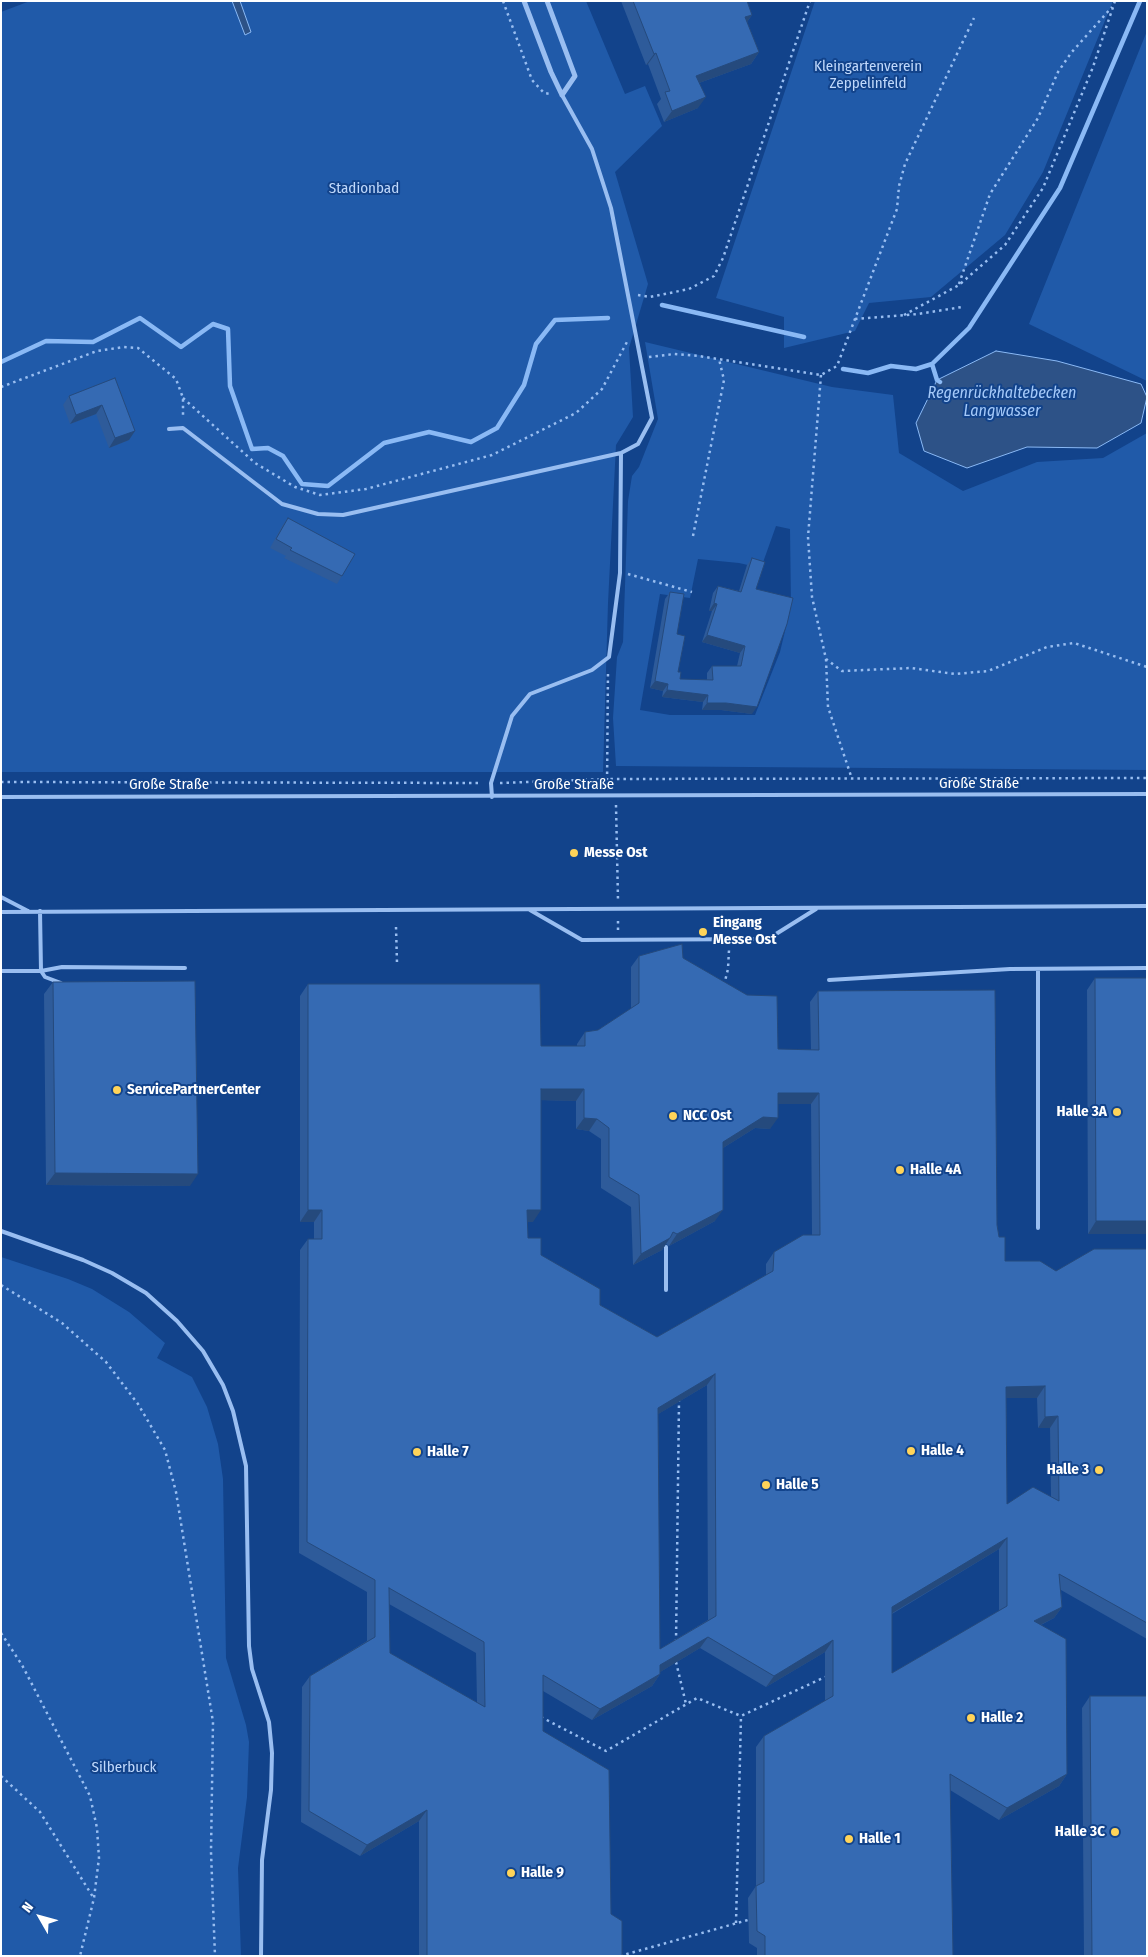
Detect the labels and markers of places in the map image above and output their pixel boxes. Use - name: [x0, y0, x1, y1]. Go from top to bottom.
- place label: Messe Ost: [584, 844, 647, 862]
- marker: Messe Ost: [568, 847, 580, 859]
- place label: Eingang Messe Ost: [713, 914, 776, 949]
- marker: Eingang Messe Ost: [697, 926, 709, 938]
- place label: ServicePartnerCenter: [127, 1081, 260, 1099]
- marker: ServicePartnerCenter: [111, 1084, 123, 1096]
- place label: Halle 3A: [1057, 1103, 1107, 1121]
- marker: Halle 3A: [1111, 1106, 1123, 1118]
- place label: NCC Ost: [683, 1107, 732, 1125]
- marker: NCC Ost: [667, 1110, 679, 1122]
- place label: Halle 4A: [910, 1161, 961, 1179]
- marker: Halle 4A: [894, 1164, 906, 1176]
- place label: Halle 4: [921, 1442, 964, 1460]
- place label: Halle 7: [427, 1443, 469, 1461]
- marker: Halle 4: [905, 1445, 917, 1457]
- marker: Halle 7: [411, 1446, 423, 1458]
- place label: Halle 3: [1047, 1461, 1089, 1479]
- marker: Halle 3: [1093, 1464, 1105, 1476]
- place label: Halle 5: [776, 1476, 819, 1494]
- marker: Halle 5: [760, 1479, 772, 1491]
- place label: Halle 2: [981, 1709, 1023, 1727]
- marker: Halle 2: [965, 1712, 977, 1724]
- place label: Halle 3C: [1055, 1823, 1105, 1841]
- marker: Halle 3C: [1109, 1826, 1121, 1838]
- place label: Halle 1: [859, 1830, 901, 1848]
- marker: Halle 1: [843, 1833, 855, 1845]
- place label: Halle 9: [521, 1864, 564, 1882]
- marker: Halle 9: [505, 1867, 517, 1879]

